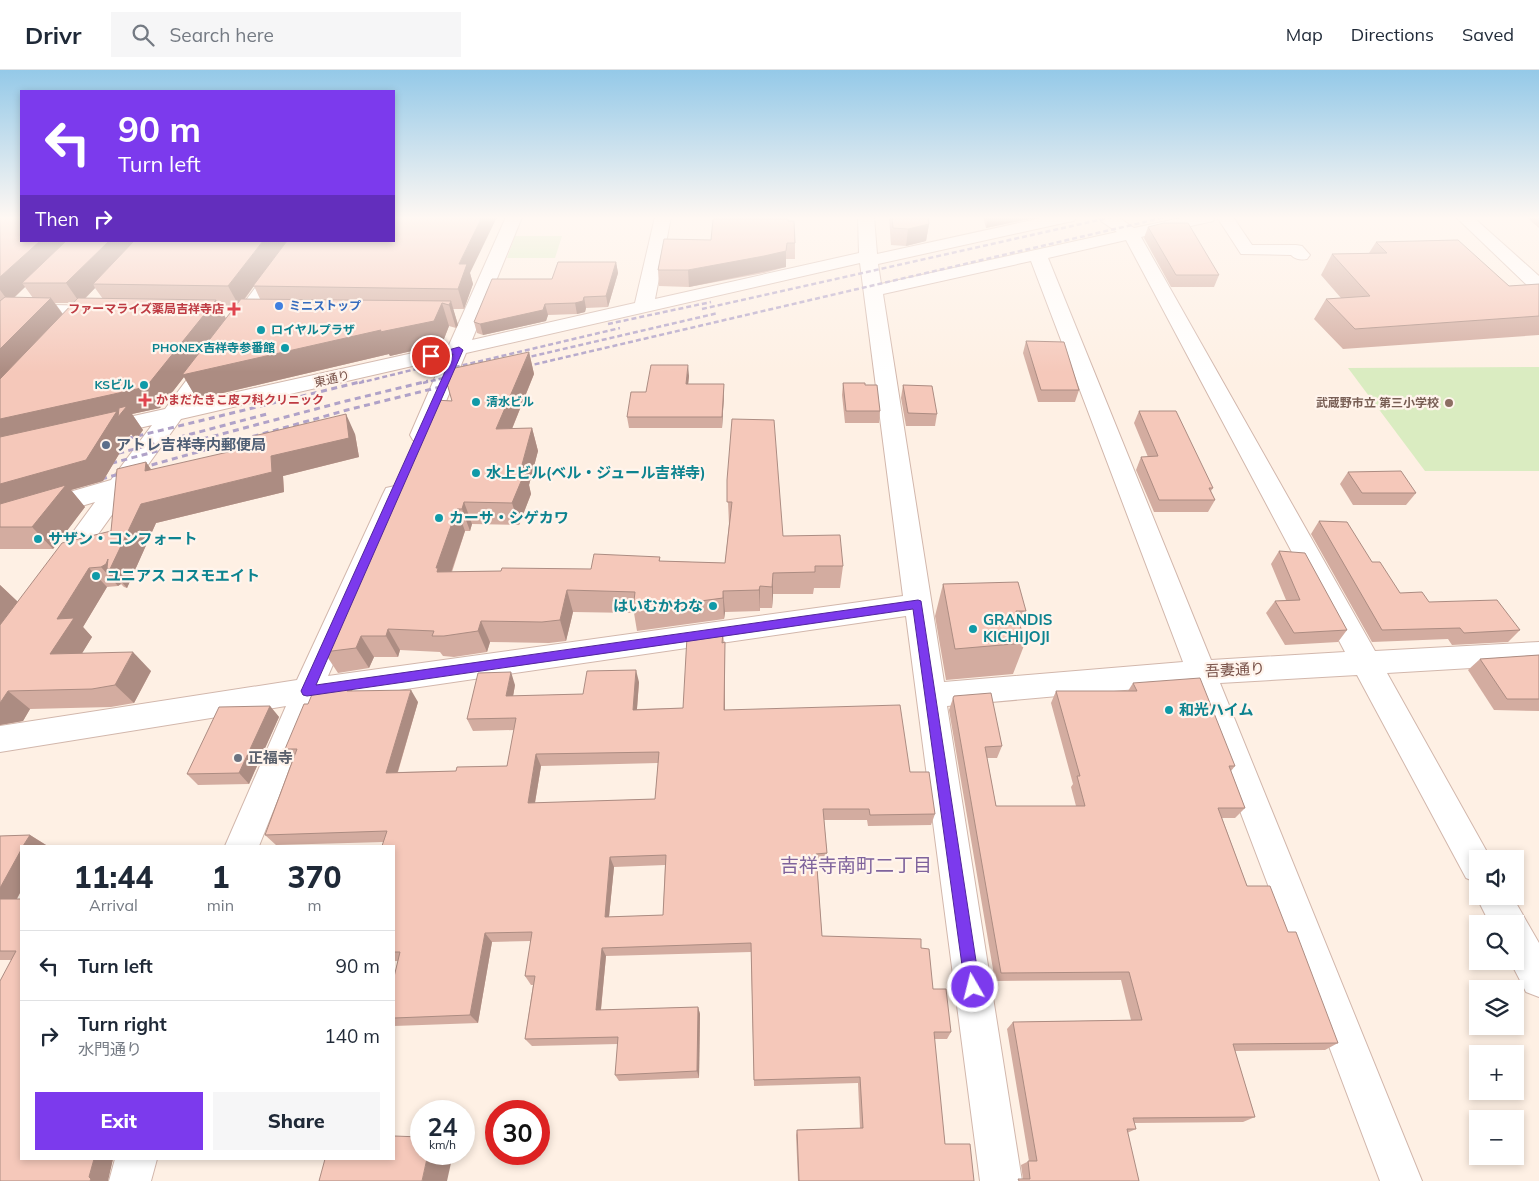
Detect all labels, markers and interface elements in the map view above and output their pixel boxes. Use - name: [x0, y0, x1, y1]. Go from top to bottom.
- search box: [111, 12, 461, 57]
- text: Drivr: [25, 20, 81, 50]
- icon: search: [129, 21, 157, 49]
- text: Search here: [169, 23, 274, 47]
- text: Map: [1286, 23, 1323, 46]
- text: Directions: [1351, 23, 1434, 46]
- text: Saved: [1462, 23, 1514, 46]
- text: 90 m: [118, 107, 201, 151]
- icon: left: [35, 110, 100, 175]
- text: Turn left: [118, 150, 201, 178]
- icon: right: [89, 205, 117, 233]
- text: Then: [35, 207, 79, 231]
- place label: ミニストップ: [289, 298, 361, 313]
- marker: ミニストップ: [273, 300, 285, 312]
- place label: ファーマライズ薬局吉祥寺店: [68, 301, 224, 316]
- marker: ファーマライズ薬局吉祥寺店: [228, 303, 240, 315]
- place label: ロイヤルプラザ: [271, 322, 355, 337]
- marker: ロイヤルプラザ: [255, 324, 267, 336]
- pin: [410, 335, 452, 377]
- place label: PHONEX吉祥寺参番館: [152, 340, 275, 355]
- marker: PHONEX吉祥寺参番館: [279, 342, 291, 354]
- icon: arrive: [417, 342, 445, 370]
- street label: 東通り: [313, 367, 351, 390]
- place label: KSビル: [95, 377, 134, 392]
- marker: KSビル: [138, 379, 150, 391]
- place label: かまだたきこ皮フ科クリニック: [156, 392, 324, 407]
- marker: かまだたきこ皮フ科クリニック: [138, 393, 152, 407]
- place label: 清水ビル: [486, 394, 534, 409]
- place label: 武蔵野市立 第三小学校: [1316, 395, 1439, 410]
- marker: 清水ビル: [470, 396, 482, 408]
- marker: 武蔵野市立 第三小学校: [1443, 397, 1455, 409]
- place label: アトレ吉祥寺内郵便局: [116, 435, 266, 454]
- marker: アトレ吉祥寺内郵便局: [100, 439, 112, 451]
- place label: 水上ビル(ベル・ジュール吉祥寺): [486, 463, 706, 482]
- marker: 水上ビル(ベル・ジュール吉祥寺): [470, 467, 482, 479]
- place label: カーサ・シゲカワ: [449, 508, 569, 527]
- marker: カーサ・シゲカワ: [433, 512, 445, 524]
- place label: サザン・コンフォート: [48, 529, 198, 548]
- marker: サザン・コンフォート: [32, 533, 44, 545]
- place label: ユニアス コスモエイト: [106, 566, 260, 585]
- marker: ユニアス コスモエイト: [90, 570, 102, 582]
- place label: はいむかわな: [613, 596, 703, 615]
- marker: はいむかわな: [707, 600, 719, 612]
- place label: GRANDIS KICHIJOJI: [983, 610, 1053, 646]
- marker: GRANDIS KICHIJOJI: [967, 623, 979, 635]
- street label: 吾妻通り: [1205, 658, 1265, 681]
- place label: 和光ハイム: [1179, 700, 1253, 719]
- marker: 和光ハイム: [1163, 704, 1175, 716]
- place label: 正福寺: [248, 748, 293, 767]
- marker: 正福寺: [232, 752, 244, 764]
- map controls: [1469, 850, 1524, 1165]
- button: sound: [1469, 850, 1524, 905]
- district label: 吉祥寺南町二丁目: [780, 853, 932, 877]
- text: 11:44: [73, 858, 153, 896]
- text: 1: [211, 858, 229, 896]
- text: 370: [288, 858, 342, 896]
- text: Arrival: [89, 895, 138, 915]
- text: min: [207, 895, 234, 915]
- text: m: [307, 895, 322, 915]
- button: search: [1469, 915, 1524, 970]
- icon: left: [35, 952, 63, 980]
- text: Turn left: [78, 954, 153, 978]
- text: 90 m: [336, 954, 380, 978]
- position arrow: [946, 960, 998, 1012]
- button: layers: [1469, 980, 1524, 1035]
- text: Turn right: [78, 1012, 167, 1036]
- icon: right: [35, 1022, 63, 1050]
- text: 140 m: [324, 1024, 380, 1048]
- text: 水門通り: [78, 1039, 142, 1059]
- button: +: [1469, 1045, 1524, 1100]
- button: Exit: [35, 1092, 203, 1150]
- button: Share: [213, 1092, 380, 1150]
- speed limit sign: 30: [485, 1100, 550, 1165]
- button: −: [1469, 1110, 1524, 1165]
- text: 24: [427, 1111, 458, 1142]
- text: km/h: [429, 1137, 456, 1152]

